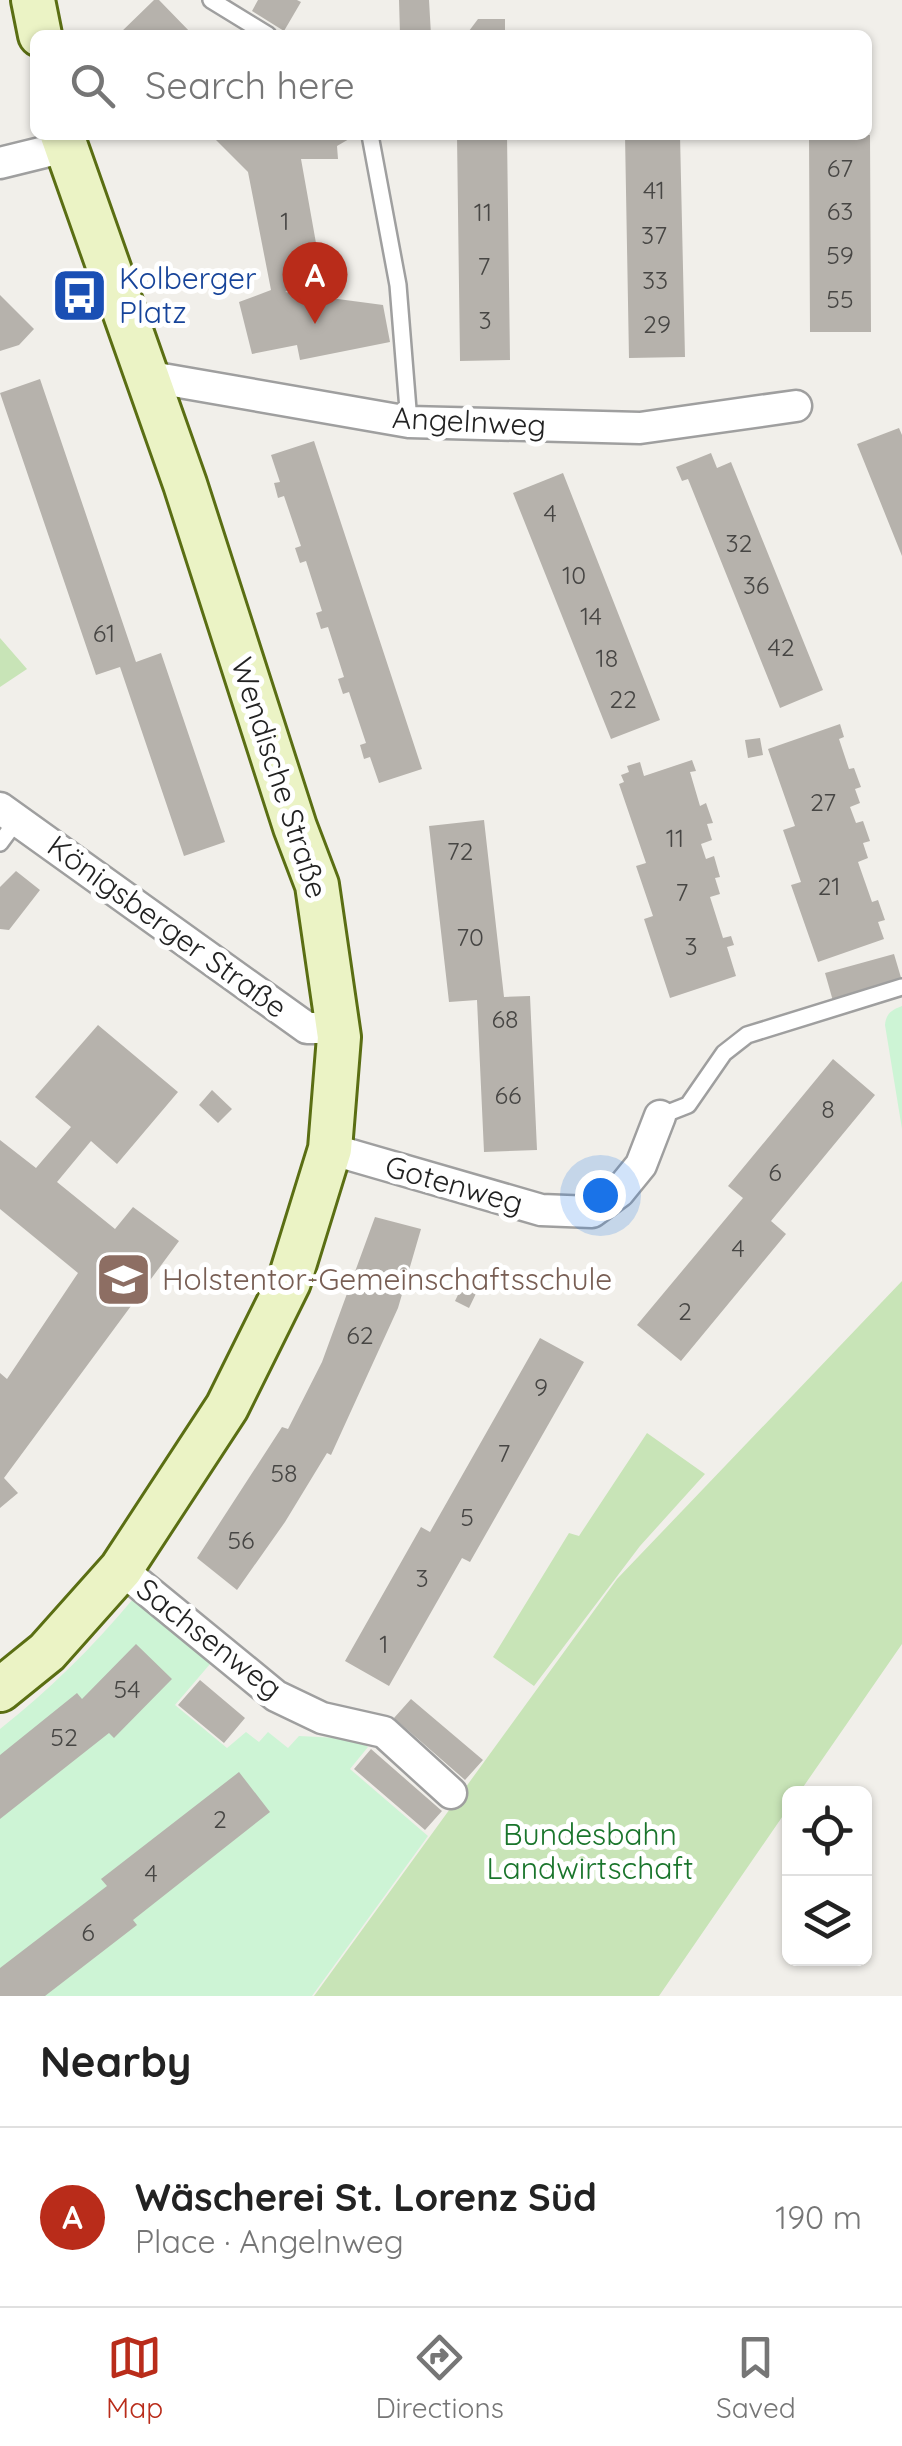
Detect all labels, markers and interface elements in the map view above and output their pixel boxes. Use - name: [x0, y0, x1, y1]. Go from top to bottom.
- search box: [30, 30, 872, 140]
- icon: search: [65, 58, 120, 113]
- text: Search here: [145, 61, 355, 109]
- house number: 67: [827, 152, 853, 183]
- house number: 41: [643, 174, 665, 205]
- house number: 63: [827, 195, 853, 226]
- house number: 11: [474, 196, 492, 227]
- house number: 1: [280, 205, 290, 236]
- house number: 37: [641, 219, 667, 250]
- house number: 59: [826, 239, 854, 270]
- pin: A: [282, 242, 348, 324]
- house number: 7: [478, 250, 491, 281]
- place label: Kolberger Platz: [119, 259, 257, 331]
- house number: 33: [642, 264, 668, 295]
- bus stop icon: Kolberger Platz: [50, 266, 110, 326]
- house number: 55: [826, 283, 854, 314]
- house number: 3: [478, 304, 492, 335]
- house number: 29: [643, 308, 671, 339]
- street label: Angelnweg: [391, 398, 547, 444]
- house number: 4: [543, 497, 557, 528]
- house number: 32: [726, 527, 752, 558]
- house number: 10: [562, 559, 586, 590]
- house number: 36: [743, 569, 769, 600]
- house number: 14: [580, 600, 602, 631]
- house number: 61: [93, 617, 115, 648]
- house number: 42: [767, 631, 795, 662]
- house number: 18: [596, 642, 618, 673]
- street label: Wendische Straße: [223, 653, 337, 903]
- house number: 22: [609, 683, 637, 714]
- house number: 27: [810, 786, 836, 817]
- house number: 11: [666, 822, 684, 853]
- street label: Königsberger Straße: [40, 826, 295, 1026]
- house number: 72: [447, 835, 473, 866]
- house number: 21: [817, 870, 841, 901]
- house number: 7: [676, 876, 689, 907]
- house number: 70: [456, 921, 484, 952]
- house number: 3: [684, 930, 698, 961]
- house number: 68: [492, 1003, 518, 1034]
- house number: 66: [495, 1079, 521, 1110]
- house number: 8: [821, 1093, 835, 1124]
- street label: Gotenweg: [381, 1146, 527, 1222]
- house number: 6: [768, 1156, 782, 1187]
- your location: [575, 1170, 626, 1221]
- house number: 4: [731, 1232, 745, 1263]
- school or university icon: Holstentor-Gemeinschaftsschule: [93, 1250, 153, 1310]
- place label: Holstentor-Gemeinschaftsschule: [162, 1260, 612, 1298]
- house number: 2: [678, 1295, 692, 1326]
- house number: 62: [346, 1319, 374, 1350]
- house number: 9: [534, 1371, 548, 1402]
- house number: 7: [498, 1437, 511, 1468]
- house number: 58: [270, 1457, 298, 1488]
- house number: 5: [460, 1501, 474, 1532]
- house number: 56: [227, 1524, 255, 1555]
- house number: 3: [415, 1562, 429, 1593]
- street label: Sachsenweg: [129, 1570, 290, 1707]
- house number: 1: [379, 1628, 389, 1659]
- house number: 54: [114, 1673, 140, 1704]
- house number: 52: [50, 1721, 78, 1752]
- map controls: [782, 1786, 872, 1966]
- button: locate: [782, 1786, 872, 1876]
- house number: 2: [213, 1803, 227, 1834]
- park label: Bundesbahn Landwirtschaft: [487, 1815, 693, 1887]
- house number: 4: [144, 1857, 158, 1888]
- button: layers: [782, 1876, 872, 1966]
- house number: 6: [81, 1916, 95, 1947]
- text: Nearby: [40, 2035, 191, 2088]
- text: Wäscherei St. Lorenz Süd: [135, 2173, 597, 2221]
- text: A: [62, 2197, 83, 2237]
- text: 190 m: [775, 2197, 862, 2237]
- text: Place · Angelnweg: [135, 2221, 404, 2261]
- tab: Map: [106, 2330, 163, 2425]
- tab: Directions: [375, 2330, 504, 2425]
- tab: Saved: [716, 2330, 796, 2425]

